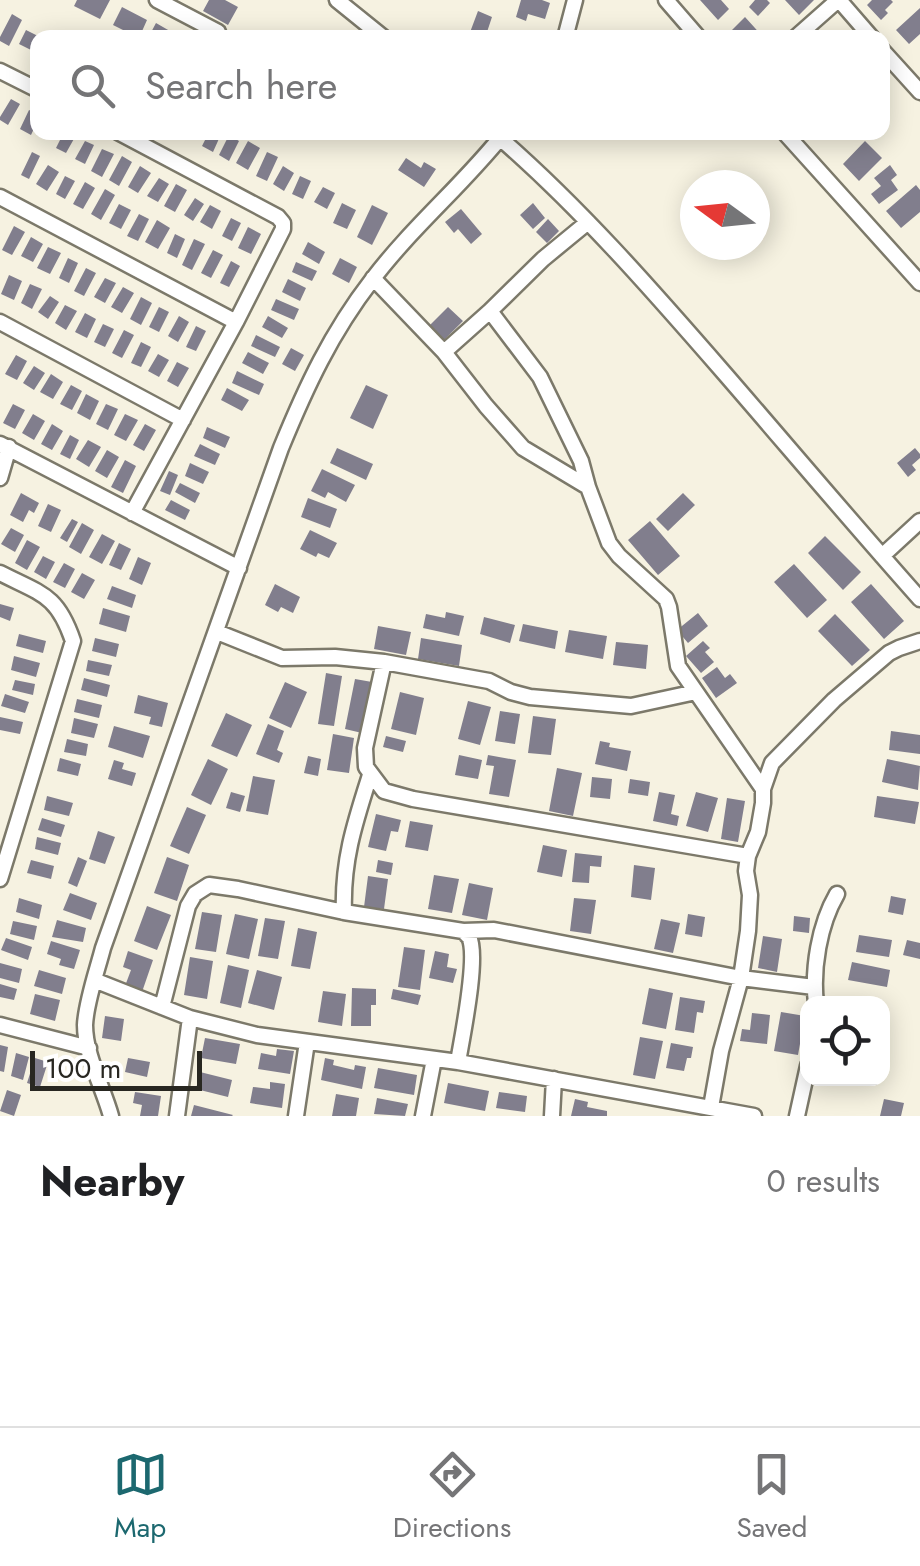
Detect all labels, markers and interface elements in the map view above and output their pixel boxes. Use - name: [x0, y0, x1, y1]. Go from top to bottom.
- search box: [30, 30, 890, 140]
- icon: search: [65, 58, 120, 113]
- text: Search here: [145, 58, 337, 113]
- north arrow: [680, 170, 770, 260]
- map controls: [800, 996, 890, 1086]
- button: locate: [800, 996, 890, 1086]
- scale bar: [30, 1046, 202, 1090]
- text: 100 m: [45, 1048, 121, 1089]
- text: Nearby: [40, 1151, 184, 1212]
- text: 0 results: [767, 1158, 880, 1204]
- tab: Map: [113, 1447, 168, 1548]
- tab: Directions: [393, 1447, 511, 1548]
- tab: Saved: [736, 1447, 807, 1548]

